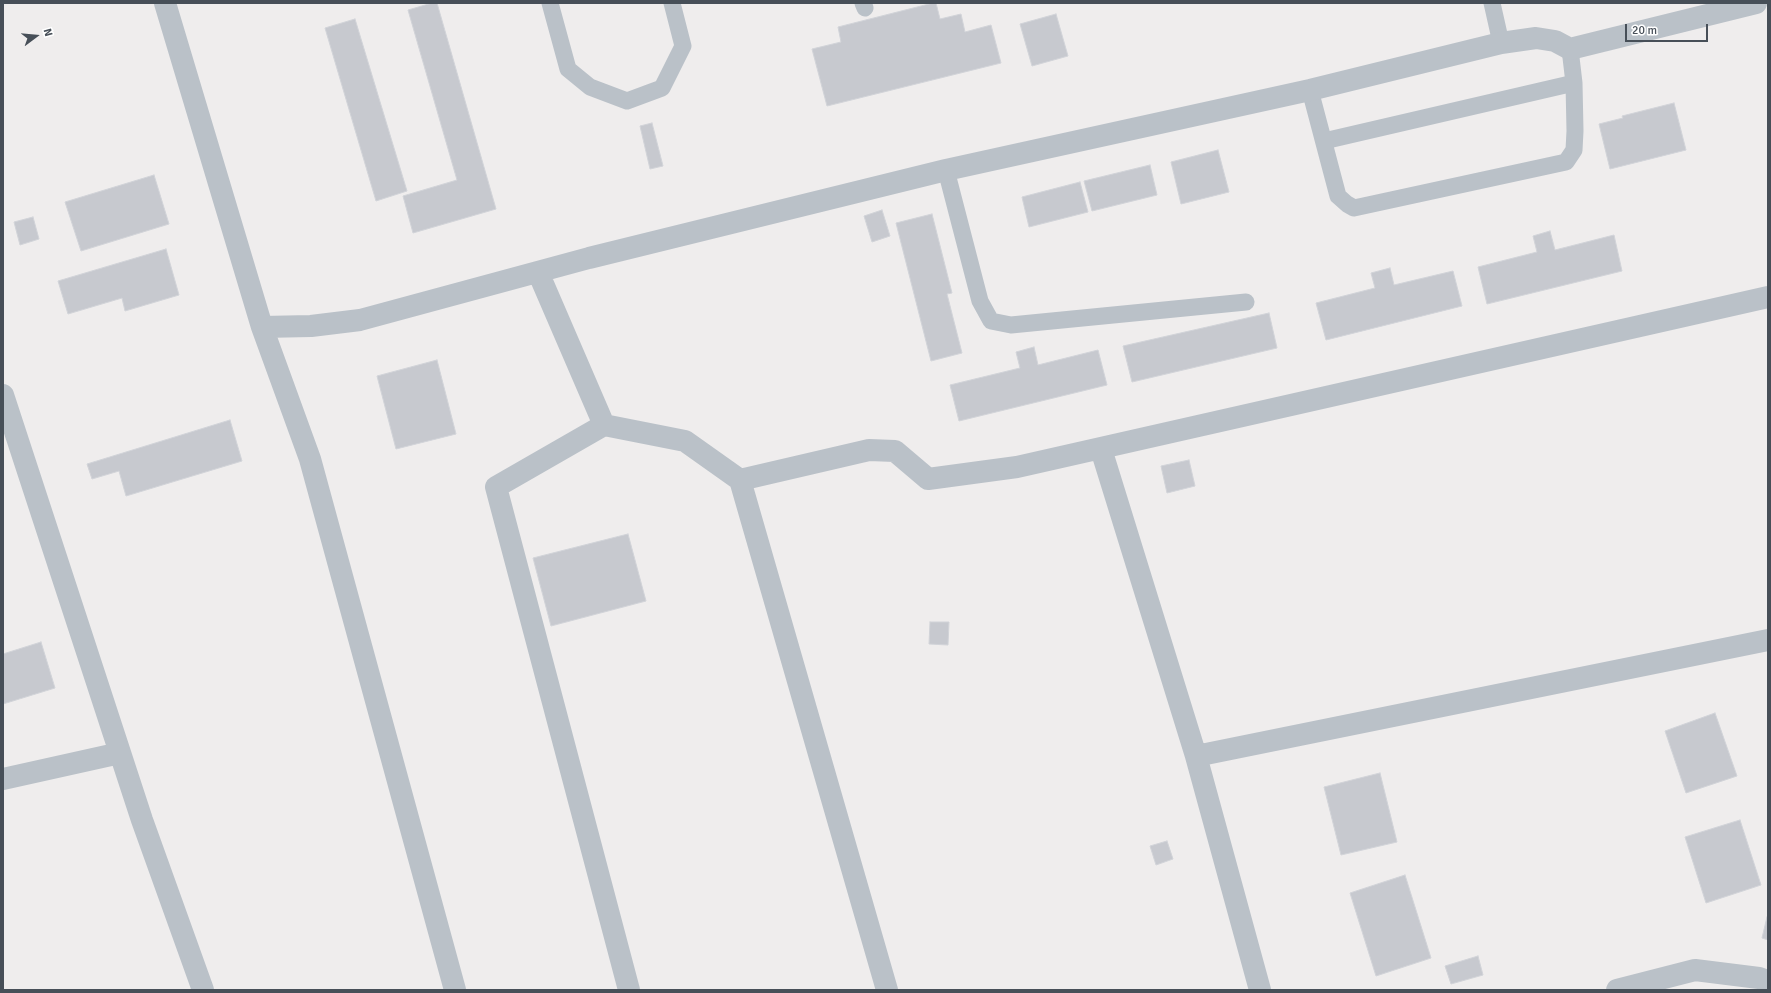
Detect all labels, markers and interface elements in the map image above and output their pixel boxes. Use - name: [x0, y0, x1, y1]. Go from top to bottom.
- north arrow: [16, 16, 56, 56]
- scale bar: [1627, 16, 1710, 42]
- text: 20 m: [1632, 23, 1657, 38]
- text: N: [41, 27, 55, 38]

